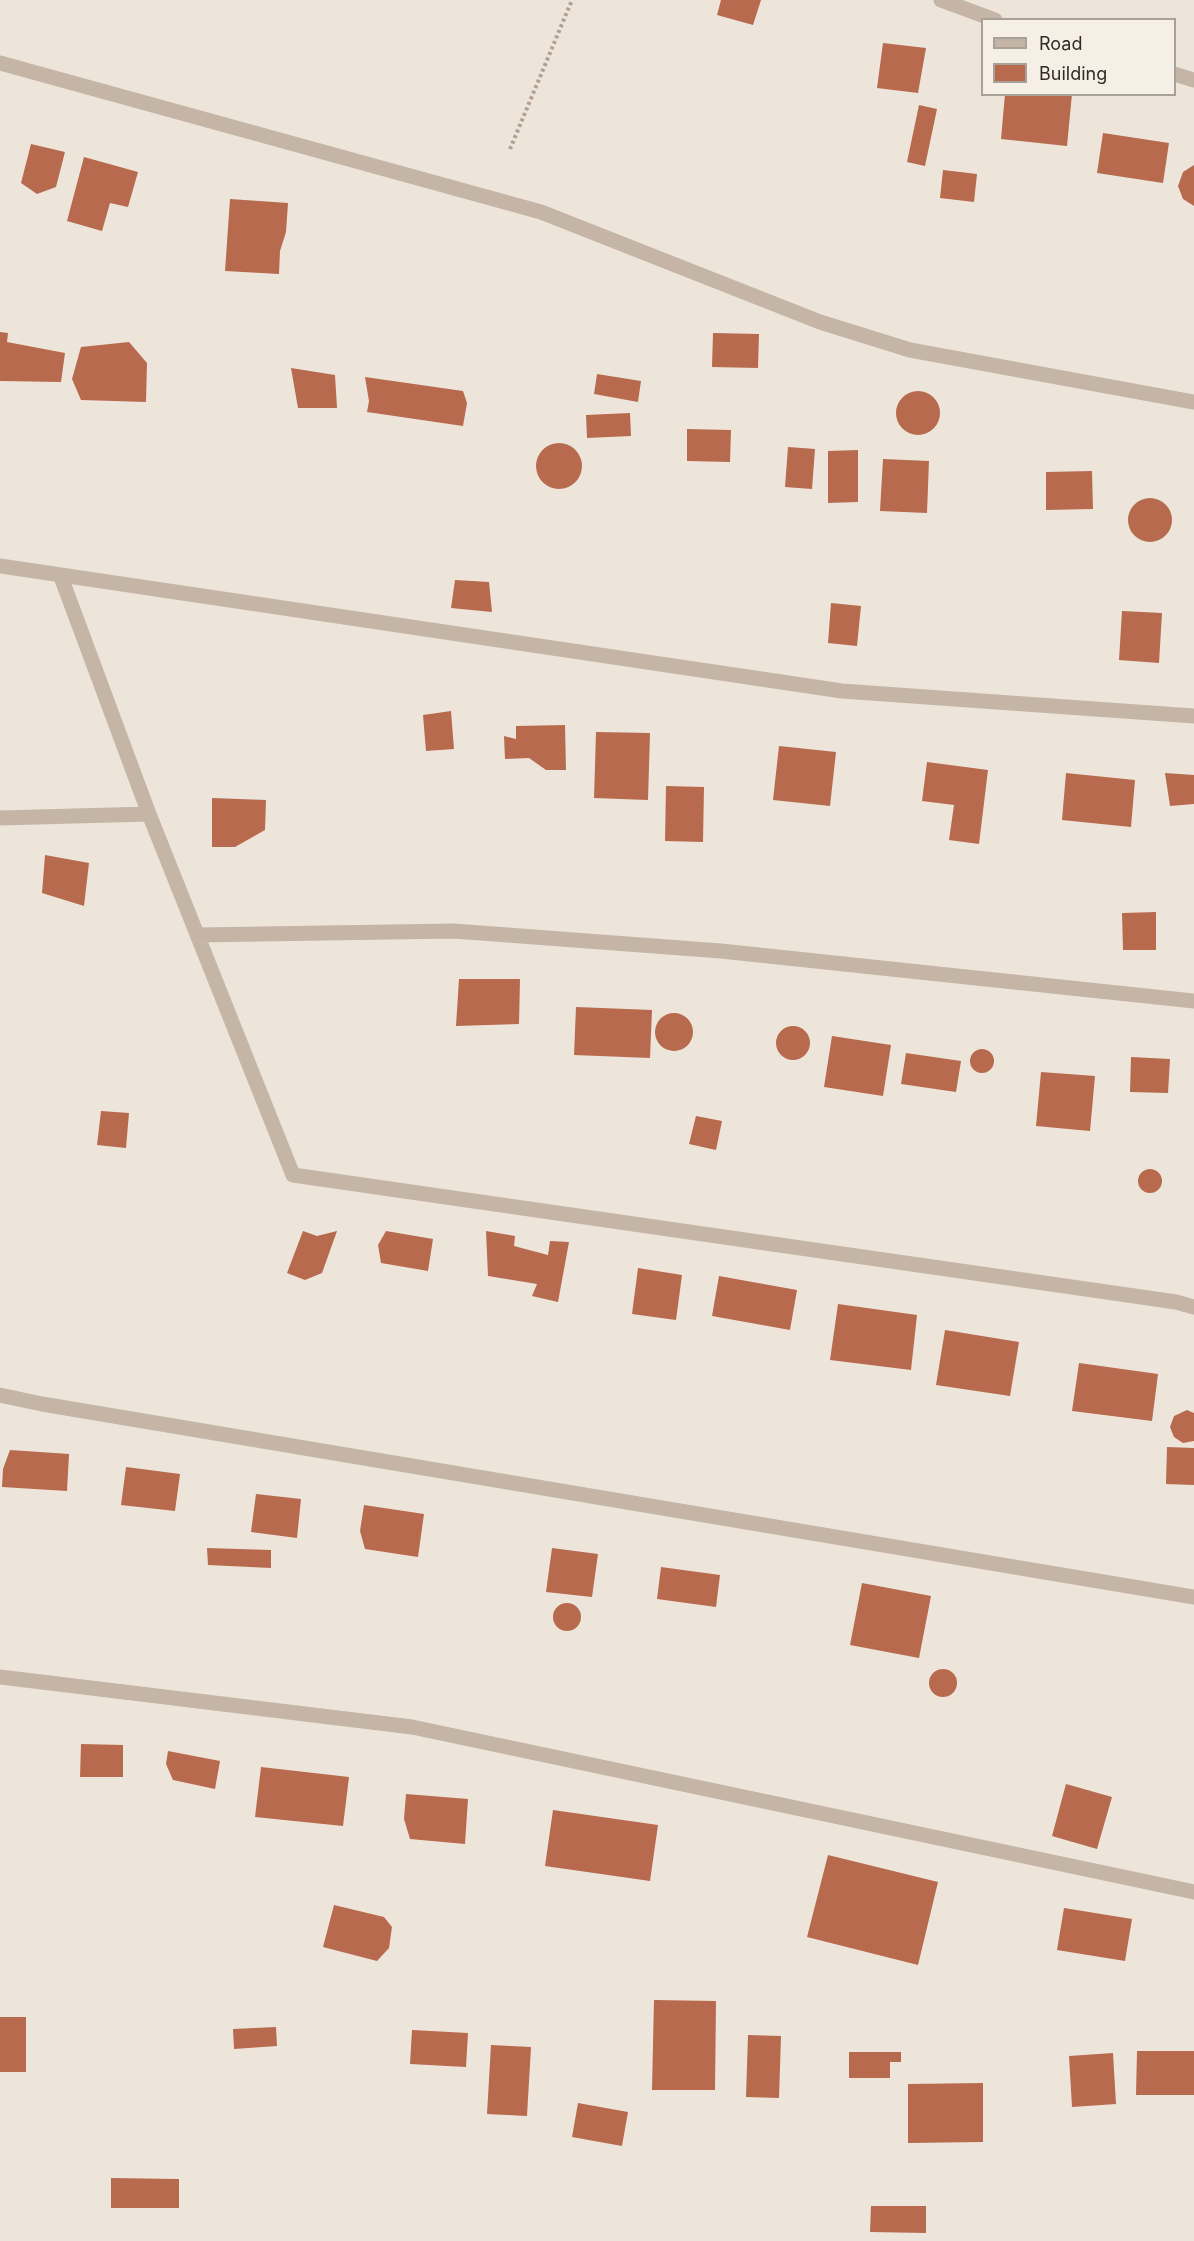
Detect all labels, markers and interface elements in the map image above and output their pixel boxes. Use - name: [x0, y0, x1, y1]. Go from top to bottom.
- legend: [981, 18, 1176, 96]
- text: Road: [1039, 33, 1082, 54]
- text: Building: [1039, 63, 1107, 84]

